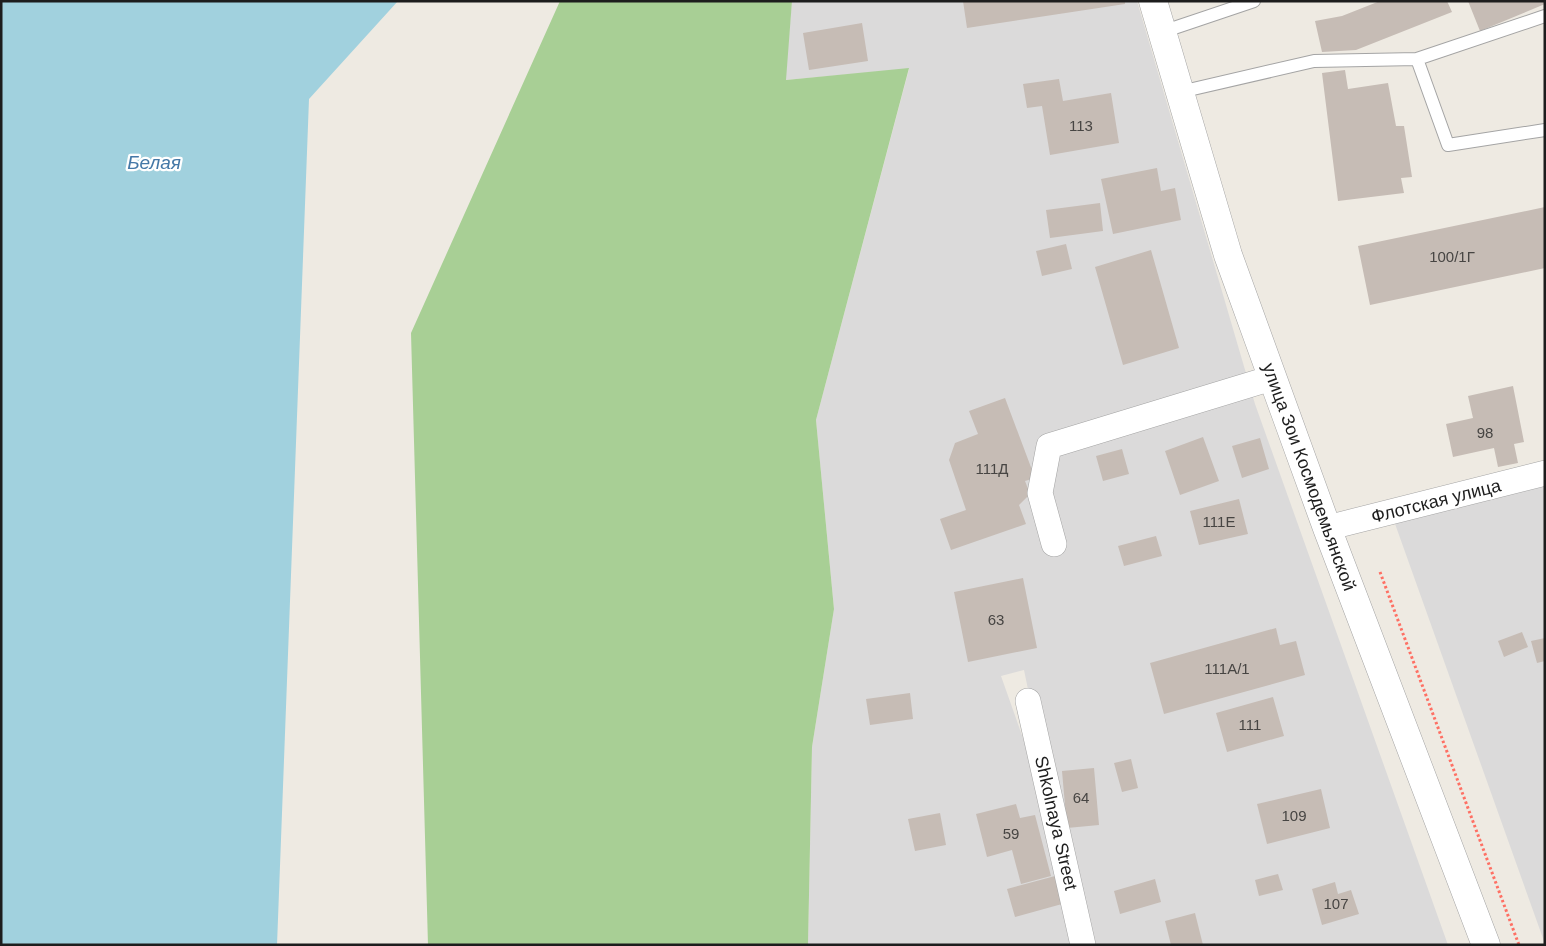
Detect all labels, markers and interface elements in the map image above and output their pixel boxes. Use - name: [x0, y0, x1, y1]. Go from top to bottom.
- house number: 113: [1069, 117, 1093, 134]
- water label: Белая: [127, 152, 181, 173]
- house number: 100/1Г: [1429, 248, 1475, 265]
- street label: улица Зои Космодемьянской: [1258, 360, 1360, 594]
- house number: 98: [1477, 424, 1493, 441]
- house number: 111Д: [976, 460, 1008, 477]
- street label: Флотская улица: [1369, 475, 1504, 527]
- house number: 111Е: [1203, 513, 1235, 530]
- house number: 63: [988, 611, 1004, 628]
- house number: 111А/1: [1204, 660, 1250, 677]
- house number: 111: [1239, 716, 1261, 733]
- street label: Shkolnaya Street: [1031, 754, 1081, 892]
- house number: 64: [1073, 789, 1089, 806]
- house number: 109: [1281, 807, 1307, 824]
- house number: 59: [1003, 825, 1019, 842]
- house number: 107: [1323, 895, 1349, 912]

